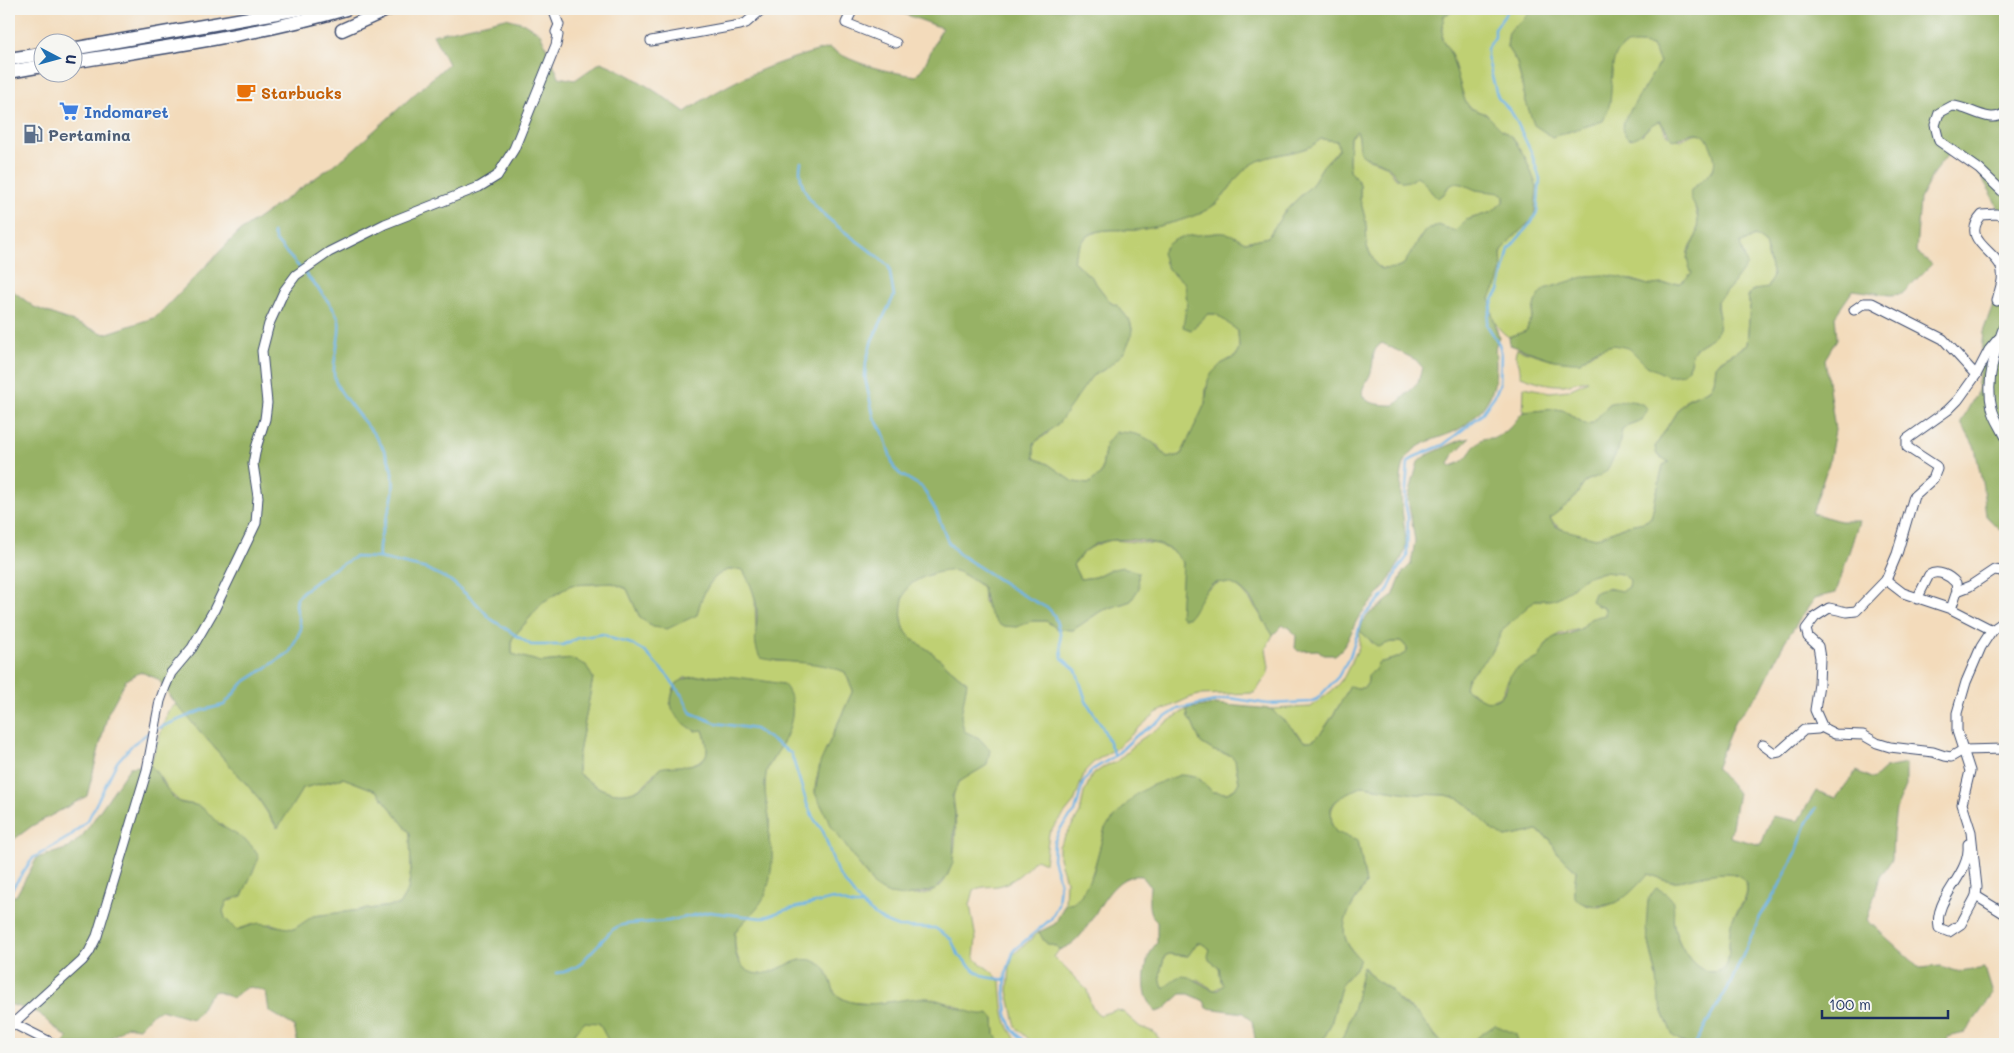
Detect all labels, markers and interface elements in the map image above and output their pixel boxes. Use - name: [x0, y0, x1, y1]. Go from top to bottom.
- north arrow: [32, 32, 82, 82]
- text: U: [61, 54, 81, 65]
- cafe icon: Starbucks: [235, 81, 257, 103]
- place label: Starbucks: [261, 82, 342, 103]
- supermarket icon: Indomaret: [58, 100, 80, 122]
- place label: Indomaret: [84, 101, 169, 122]
- fuel station icon: Pertamina: [22, 123, 44, 145]
- place label: Pertamina: [48, 124, 131, 145]
- scale bar: [1822, 988, 1948, 1020]
- text: 100 m: [1829, 994, 1871, 1014]

